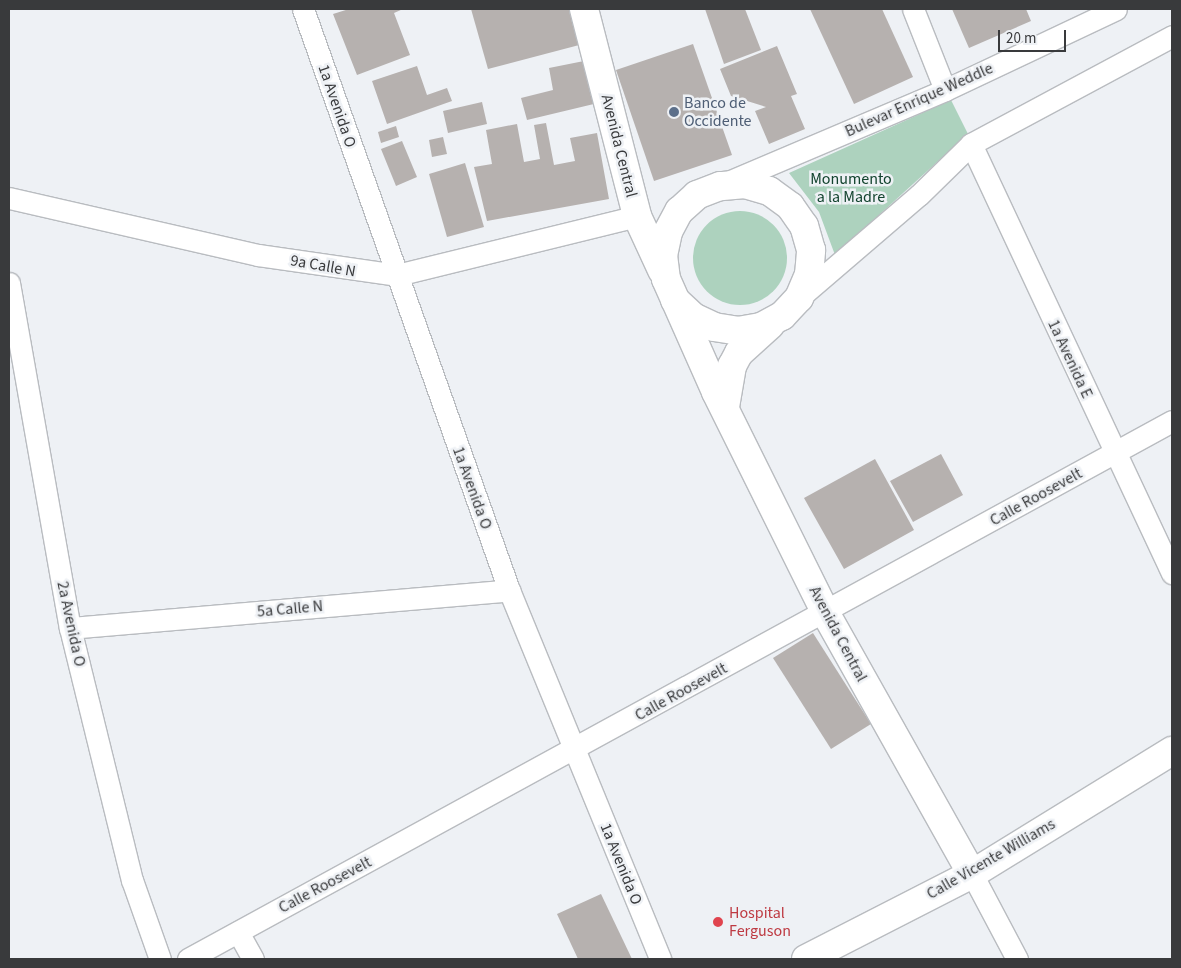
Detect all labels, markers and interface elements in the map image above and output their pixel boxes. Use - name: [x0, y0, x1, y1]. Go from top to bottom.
- scale bar: [1001, 20, 1068, 52]
- text: 20 m: [1006, 28, 1036, 49]
- street label: Bulevar Enrique Weddle: [842, 59, 996, 141]
- street label: 1a Avenida O: [314, 62, 360, 150]
- street label: Avenida Central: [597, 93, 641, 199]
- place label: Banco de Occidente: [684, 93, 752, 131]
- marker: Banco de Occidente: [668, 106, 680, 118]
- park label: Monumento a la Madre: [810, 169, 892, 207]
- street label: 9a Calle N: [289, 251, 357, 281]
- street label: 1a Avenida E: [1043, 317, 1097, 401]
- street label: 1a Avenida O: [448, 444, 496, 532]
- street label: Calle Roosevelt: [987, 464, 1085, 530]
- street label: 2a Avenida O: [53, 580, 89, 668]
- street label: Avenida Central: [805, 583, 871, 685]
- street label: 5a Calle N: [256, 597, 324, 621]
- street label: Calle Roosevelt: [632, 659, 730, 725]
- street label: Calle Vicente Williams: [923, 814, 1059, 904]
- street label: 1a Avenida O: [596, 820, 646, 908]
- street label: Calle Roosevelt: [275, 853, 375, 917]
- place label: Hospital Ferguson: [729, 903, 791, 941]
- marker: Hospital Ferguson: [711, 915, 725, 929]

